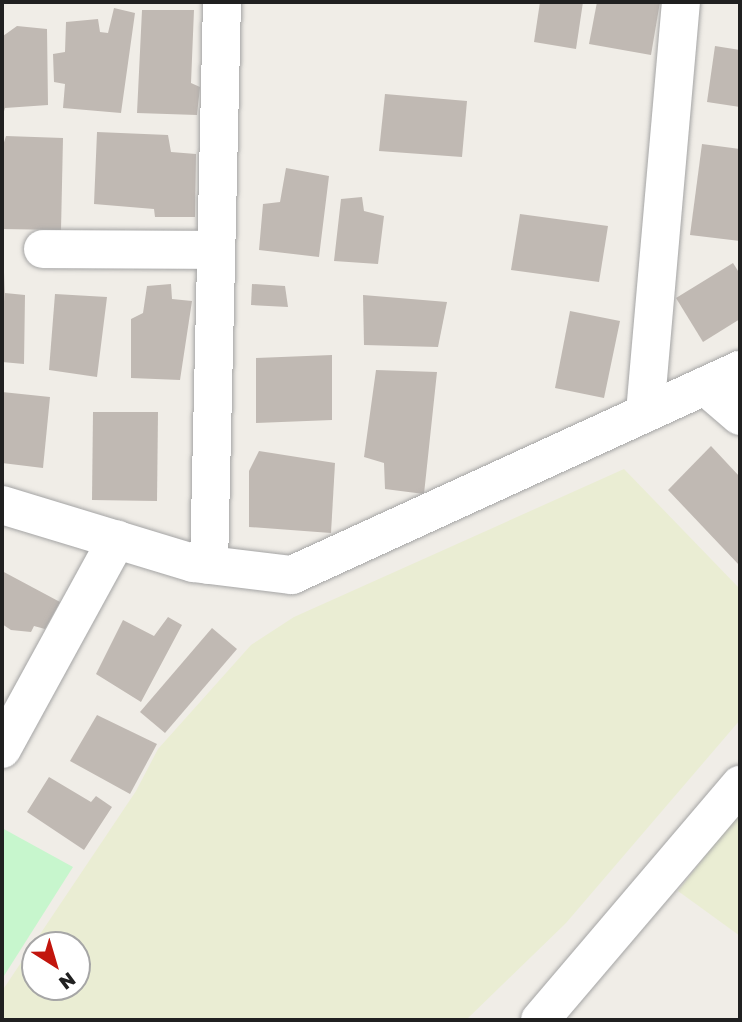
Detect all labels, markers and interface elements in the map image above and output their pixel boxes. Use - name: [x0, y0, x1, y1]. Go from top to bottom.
- north arrow: [21, 931, 91, 1001]
- text: N: [55, 968, 80, 995]

